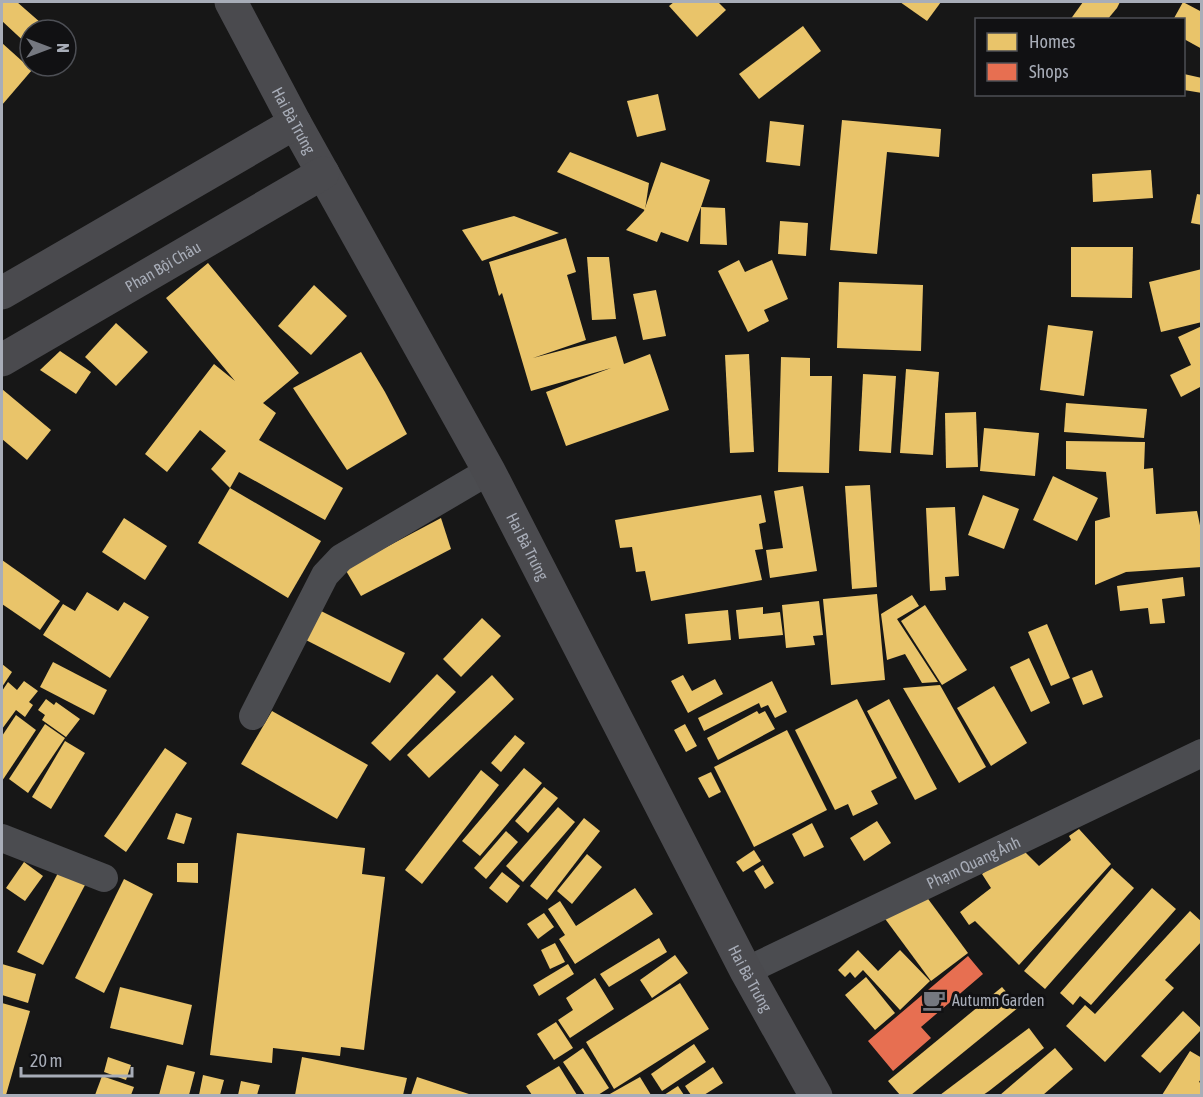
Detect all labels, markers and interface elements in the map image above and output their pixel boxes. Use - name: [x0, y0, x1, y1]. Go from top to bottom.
- north arrow: [18, 18, 78, 78]
- legend: [975, 18, 1185, 96]
- text: Homes: [1029, 31, 1075, 52]
- text: N: [54, 43, 72, 53]
- text: Shops: [1029, 61, 1069, 82]
- street label: Hai Bà Trưng: [269, 84, 319, 157]
- street label: Phan Bội Châu: [122, 237, 204, 295]
- street label: Hai Bà Trưng: [503, 510, 552, 584]
- street label: Phạm Quang Ảnh: [924, 832, 1023, 892]
- street label: Hai Bà Trưng: [725, 942, 776, 1015]
- cafe icon: Autumn Garden: [921, 987, 947, 1013]
- place label: Autumn Garden: [952, 991, 1045, 1009]
- scale bar: [21, 1040, 132, 1078]
- text: 20 m: [30, 1050, 62, 1071]

